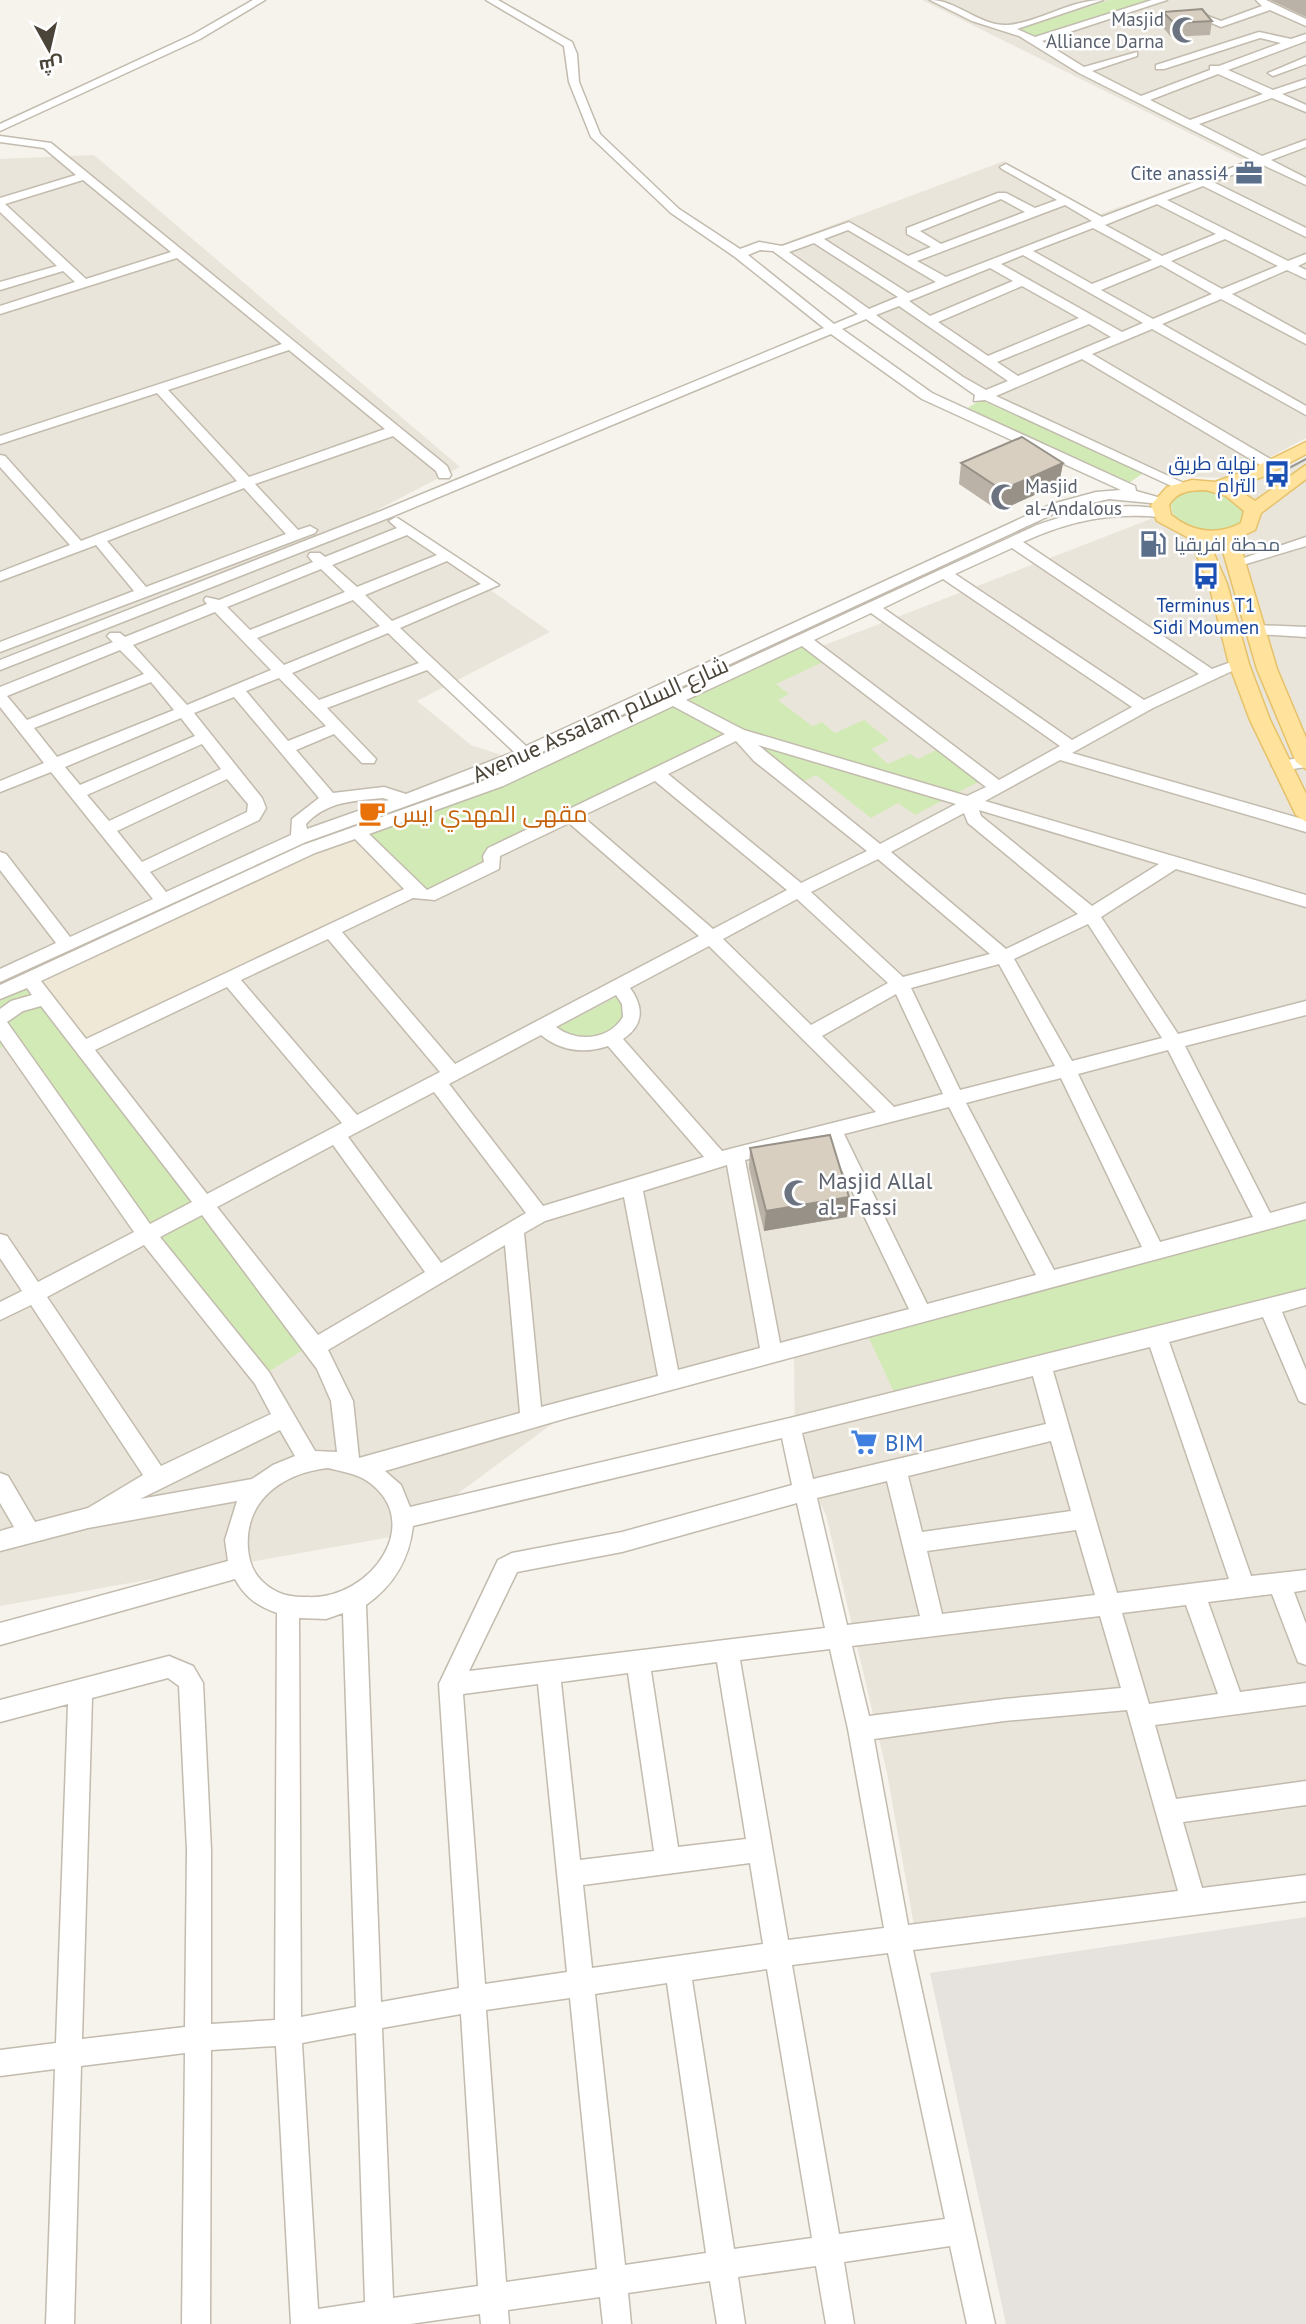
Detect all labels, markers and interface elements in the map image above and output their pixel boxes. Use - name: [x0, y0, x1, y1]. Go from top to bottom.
- place label: Masjid Alliance Darna: [1046, 7, 1164, 53]
- north arrow: [14, 14, 84, 84]
- mosque icon: Masjid Alliance Darna: [1170, 15, 1200, 45]
- text: ش: [38, 52, 65, 79]
- office icon: Cite anassi4: [1234, 158, 1264, 188]
- place label: Cite anassi4: [1130, 161, 1228, 185]
- place label: نهاية طريق الترام: [1168, 451, 1256, 499]
- bus stop icon: نهاية طريق الترام: [1262, 459, 1292, 489]
- place label: Masjid al-Andalous: [1025, 474, 1122, 520]
- mosque icon: Masjid al-Andalous: [989, 482, 1019, 512]
- fuel station icon: محطة افريقيا: [1138, 529, 1168, 559]
- place label: محطة افريقيا: [1174, 532, 1280, 556]
- bus stop icon: Terminus T1 Sidi Moumen: [1191, 561, 1221, 591]
- place label: Terminus T1 Sidi Moumen: [1153, 593, 1259, 639]
- street label: Avenue Assalam شارع السلام: [467, 649, 733, 790]
- cafe icon: مقهى المهدي ايس: [357, 798, 387, 828]
- place label: مقهى المهدي ايس: [393, 799, 587, 832]
- place label: Masjid Allal al- Fassi: [818, 1166, 933, 1221]
- mosque icon: Masjid Allal al- Fassi: [782, 1178, 812, 1208]
- supermarket icon: BIM: [849, 1427, 879, 1457]
- place label: BIM: [885, 1428, 923, 1457]

